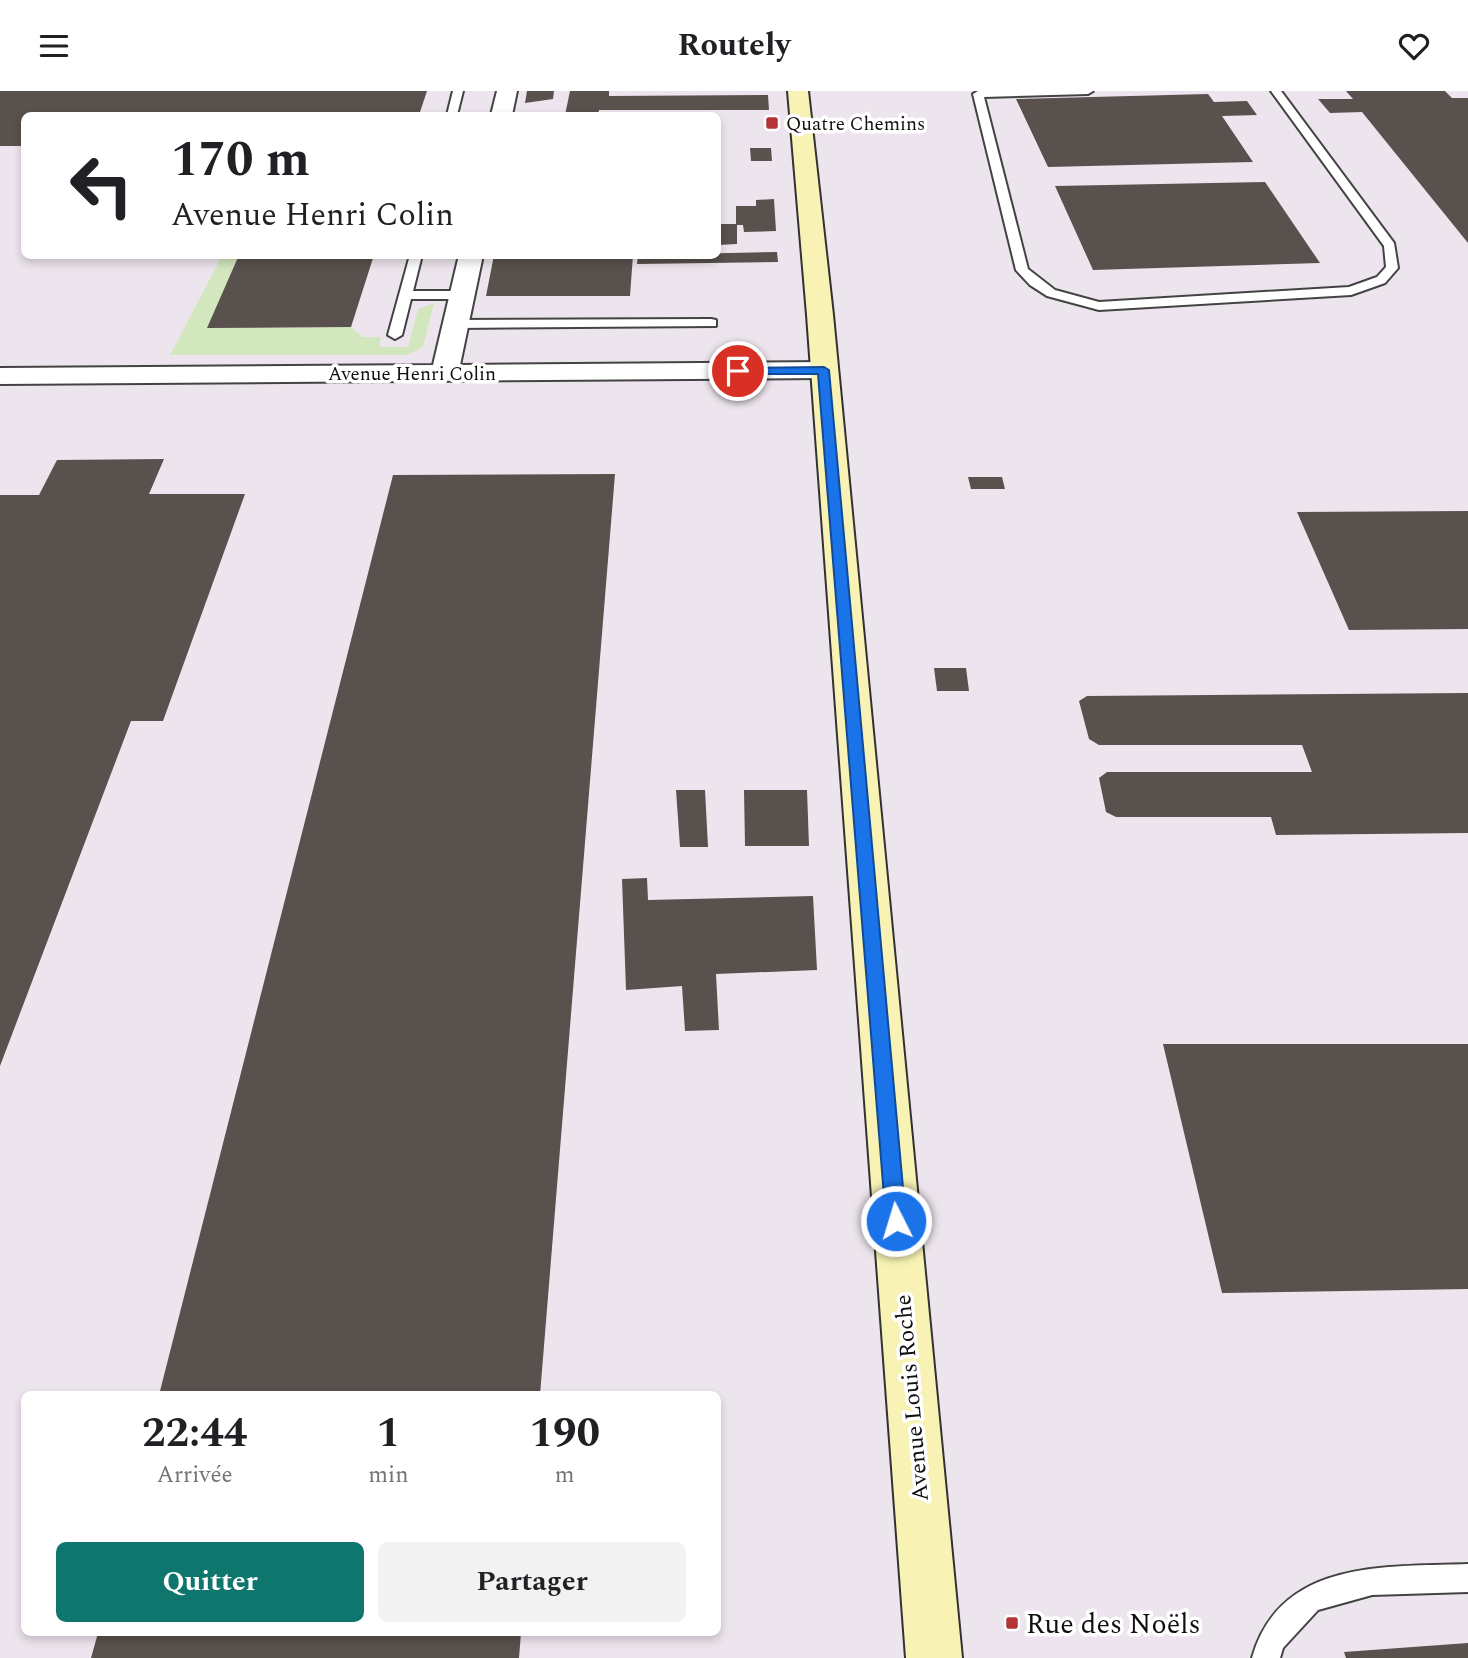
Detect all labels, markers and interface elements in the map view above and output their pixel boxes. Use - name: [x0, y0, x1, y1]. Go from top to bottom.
- text: Routely: [677, 21, 791, 70]
- icon: menu: [35, 27, 73, 65]
- icon: heart: [1395, 27, 1433, 65]
- place label: Quatre Chemins: [786, 110, 925, 139]
- marker: Quatre Chemins: [764, 115, 780, 131]
- text: 170 m: [171, 123, 310, 198]
- icon: left: [56, 140, 147, 231]
- text: Avenue Henri Colin: [171, 191, 454, 240]
- pin: [708, 341, 768, 401]
- icon: arrive: [719, 352, 757, 390]
- street label: Avenue Henri Colin: [328, 360, 496, 389]
- position arrow: [859, 1184, 933, 1258]
- street label: Avenue Louis Roche: [886, 1293, 939, 1503]
- text: 22:44: [142, 1402, 247, 1465]
- text: 1: [377, 1402, 400, 1465]
- text: 190: [529, 1402, 600, 1465]
- text: Arrivée: [157, 1458, 233, 1493]
- text: min: [368, 1458, 409, 1493]
- text: m: [555, 1458, 575, 1493]
- button: Quitter: [56, 1542, 364, 1622]
- button: Partager: [378, 1542, 686, 1622]
- place label: Rue des Noëls: [1026, 1603, 1201, 1646]
- marker: Rue des Noëls: [1004, 1615, 1020, 1631]

